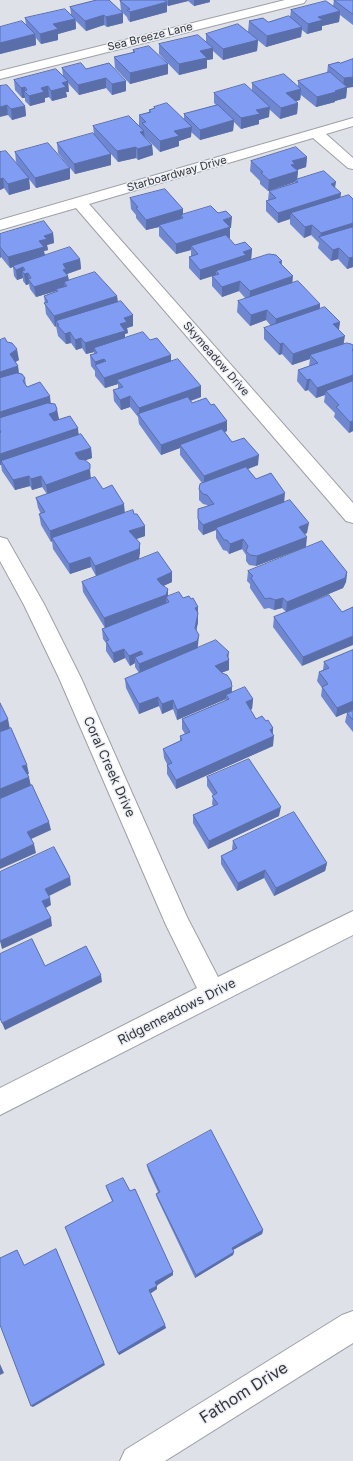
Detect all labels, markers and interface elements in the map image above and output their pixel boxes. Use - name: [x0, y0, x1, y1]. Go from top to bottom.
- street label: Sea Breeze Lane: [106, 20, 194, 54]
- street label: Starboardway Drive: [126, 153, 228, 195]
- street label: Skymeadow Drive: [180, 319, 252, 399]
- street label: Coral Creek Drive: [80, 714, 138, 820]
- street label: Ridgemeadows Drive: [115, 975, 239, 1049]
- street label: Fathom Drive: [196, 1358, 292, 1428]

